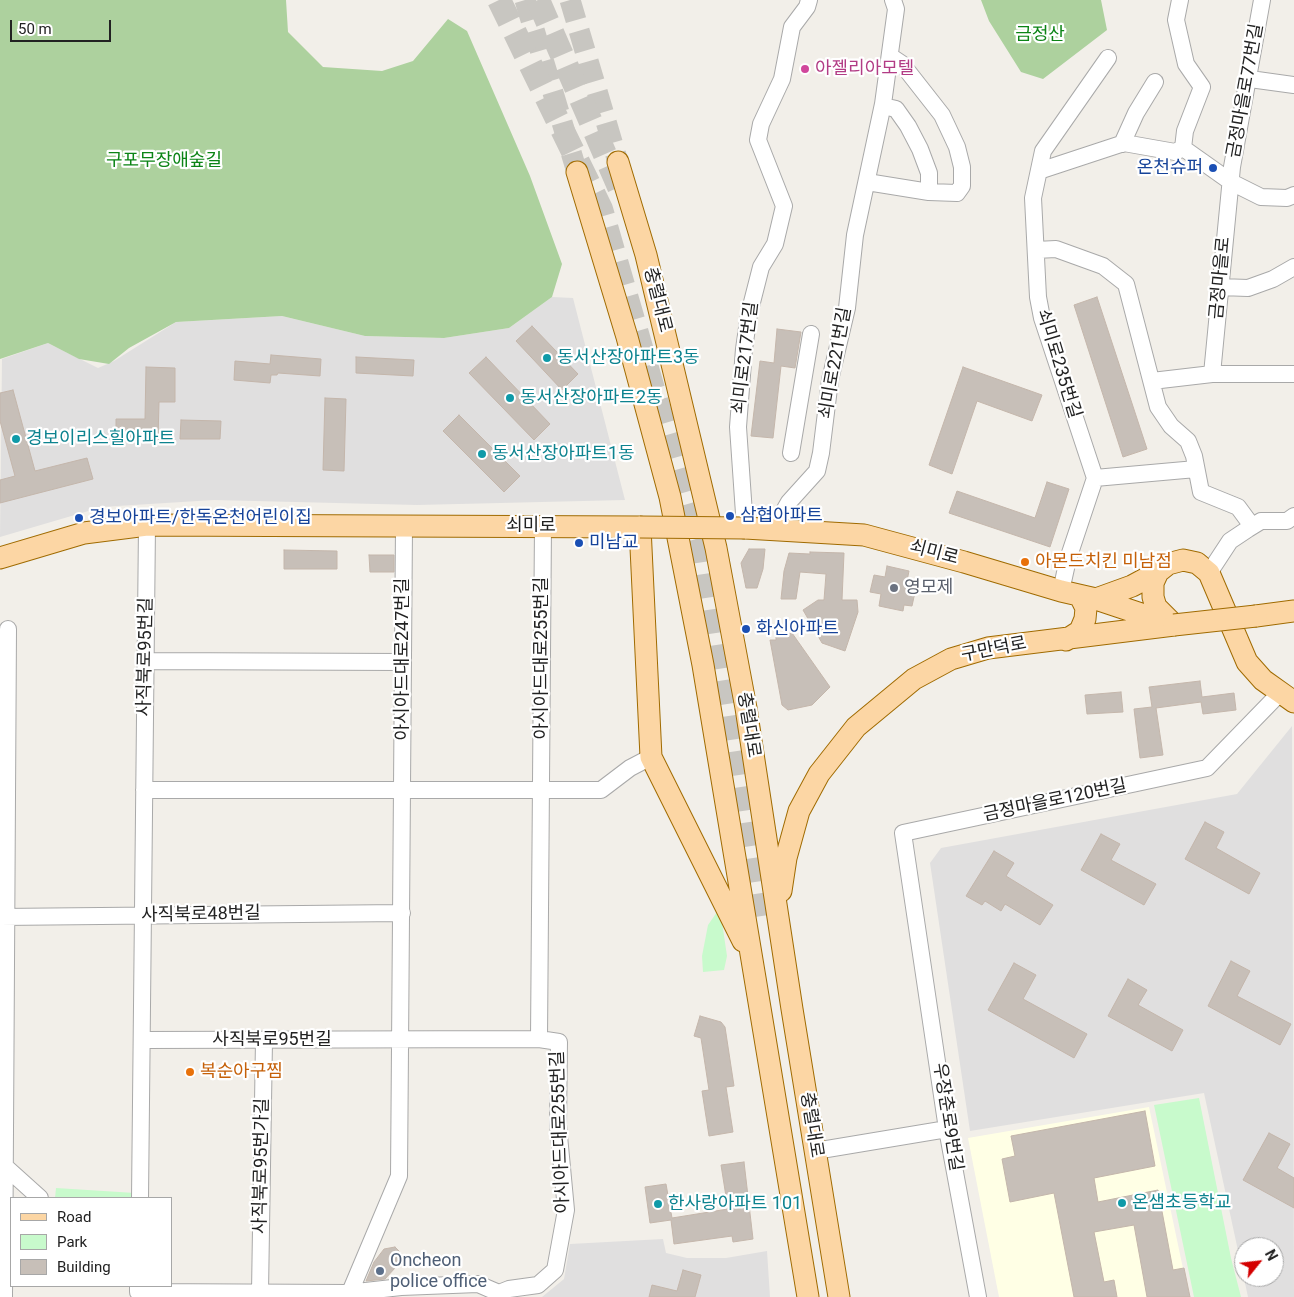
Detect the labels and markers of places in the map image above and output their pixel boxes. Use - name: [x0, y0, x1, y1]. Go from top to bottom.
- place label: 아젤리아모텔: [815, 58, 914, 80]
- marker: 아젤리아모텔: [799, 63, 811, 75]
- place label: 온천슈퍼: [1137, 157, 1203, 179]
- marker: 온천슈퍼: [1207, 162, 1219, 174]
- place label: 동서산장아파트3동: [557, 347, 700, 369]
- marker: 동서산장아파트3동: [541, 352, 553, 364]
- place label: 동서산장아파트2동: [520, 387, 663, 409]
- marker: 동서산장아파트2동: [504, 392, 516, 404]
- place label: 경보이리스힐아파트: [26, 428, 175, 450]
- marker: 경보이리스힐아파트: [10, 433, 22, 445]
- place label: 동서산장아파트1동: [492, 443, 635, 465]
- marker: 동서산장아파트1동: [476, 448, 488, 460]
- place label: 삼협아파트: [740, 505, 823, 527]
- place label: 경보아파트/한독온천어린이집: [89, 507, 312, 529]
- marker: 삼협아파트: [724, 510, 736, 522]
- marker: 경보아파트/한독온천어린이집: [73, 512, 85, 524]
- place label: 미남교: [589, 532, 639, 554]
- marker: 미남교: [573, 537, 585, 549]
- place label: 아몬드치킨 미남점: [1035, 551, 1172, 573]
- marker: 아몬드치킨 미남점: [1019, 556, 1031, 568]
- place label: 영모제: [904, 577, 954, 599]
- marker: 영모제: [888, 582, 900, 594]
- place label: 화신아파트: [756, 618, 839, 640]
- marker: 화신아파트: [740, 623, 752, 635]
- place label: 복순아구찜: [200, 1061, 283, 1083]
- marker: 복순아구찜: [184, 1066, 196, 1078]
- place label: 온샘초등학교: [1132, 1192, 1231, 1214]
- place label: 한사랑아파트 101: [668, 1193, 802, 1215]
- marker: 온샘초등학교: [1116, 1197, 1128, 1209]
- marker: 한사랑아파트 101: [652, 1198, 664, 1210]
- place label: Oncheon police office: [390, 1250, 487, 1292]
- marker: Oncheon police office: [374, 1265, 386, 1277]

